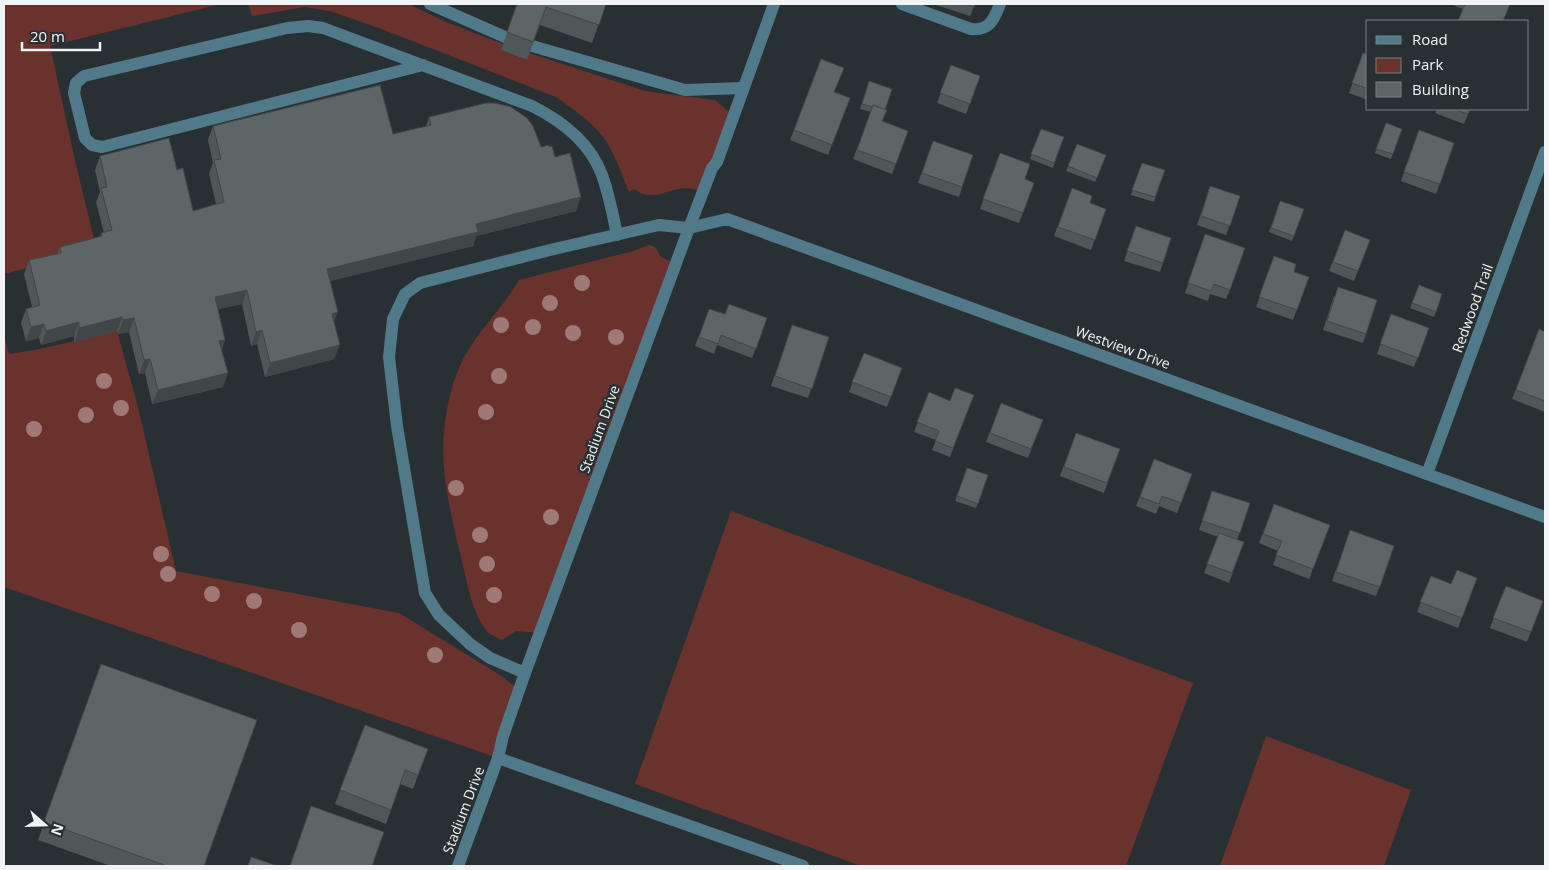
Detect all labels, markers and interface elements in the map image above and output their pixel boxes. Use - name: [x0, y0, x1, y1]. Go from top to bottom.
- scale bar: [22, 20, 100, 52]
- legend: [1366, 20, 1529, 110]
- text: 20 m: [30, 26, 65, 46]
- text: Road: [1412, 29, 1448, 49]
- text: Park: [1412, 54, 1443, 74]
- text: Building: [1412, 79, 1469, 99]
- street label: Redwood Trail: [1447, 261, 1497, 355]
- street label: Westview Drive: [1073, 321, 1173, 373]
- street label: Stadium Drive: [574, 382, 624, 475]
- street label: Stadium Drive: [438, 764, 488, 856]
- north arrow: [20, 800, 70, 850]
- text: N: [47, 821, 69, 838]

